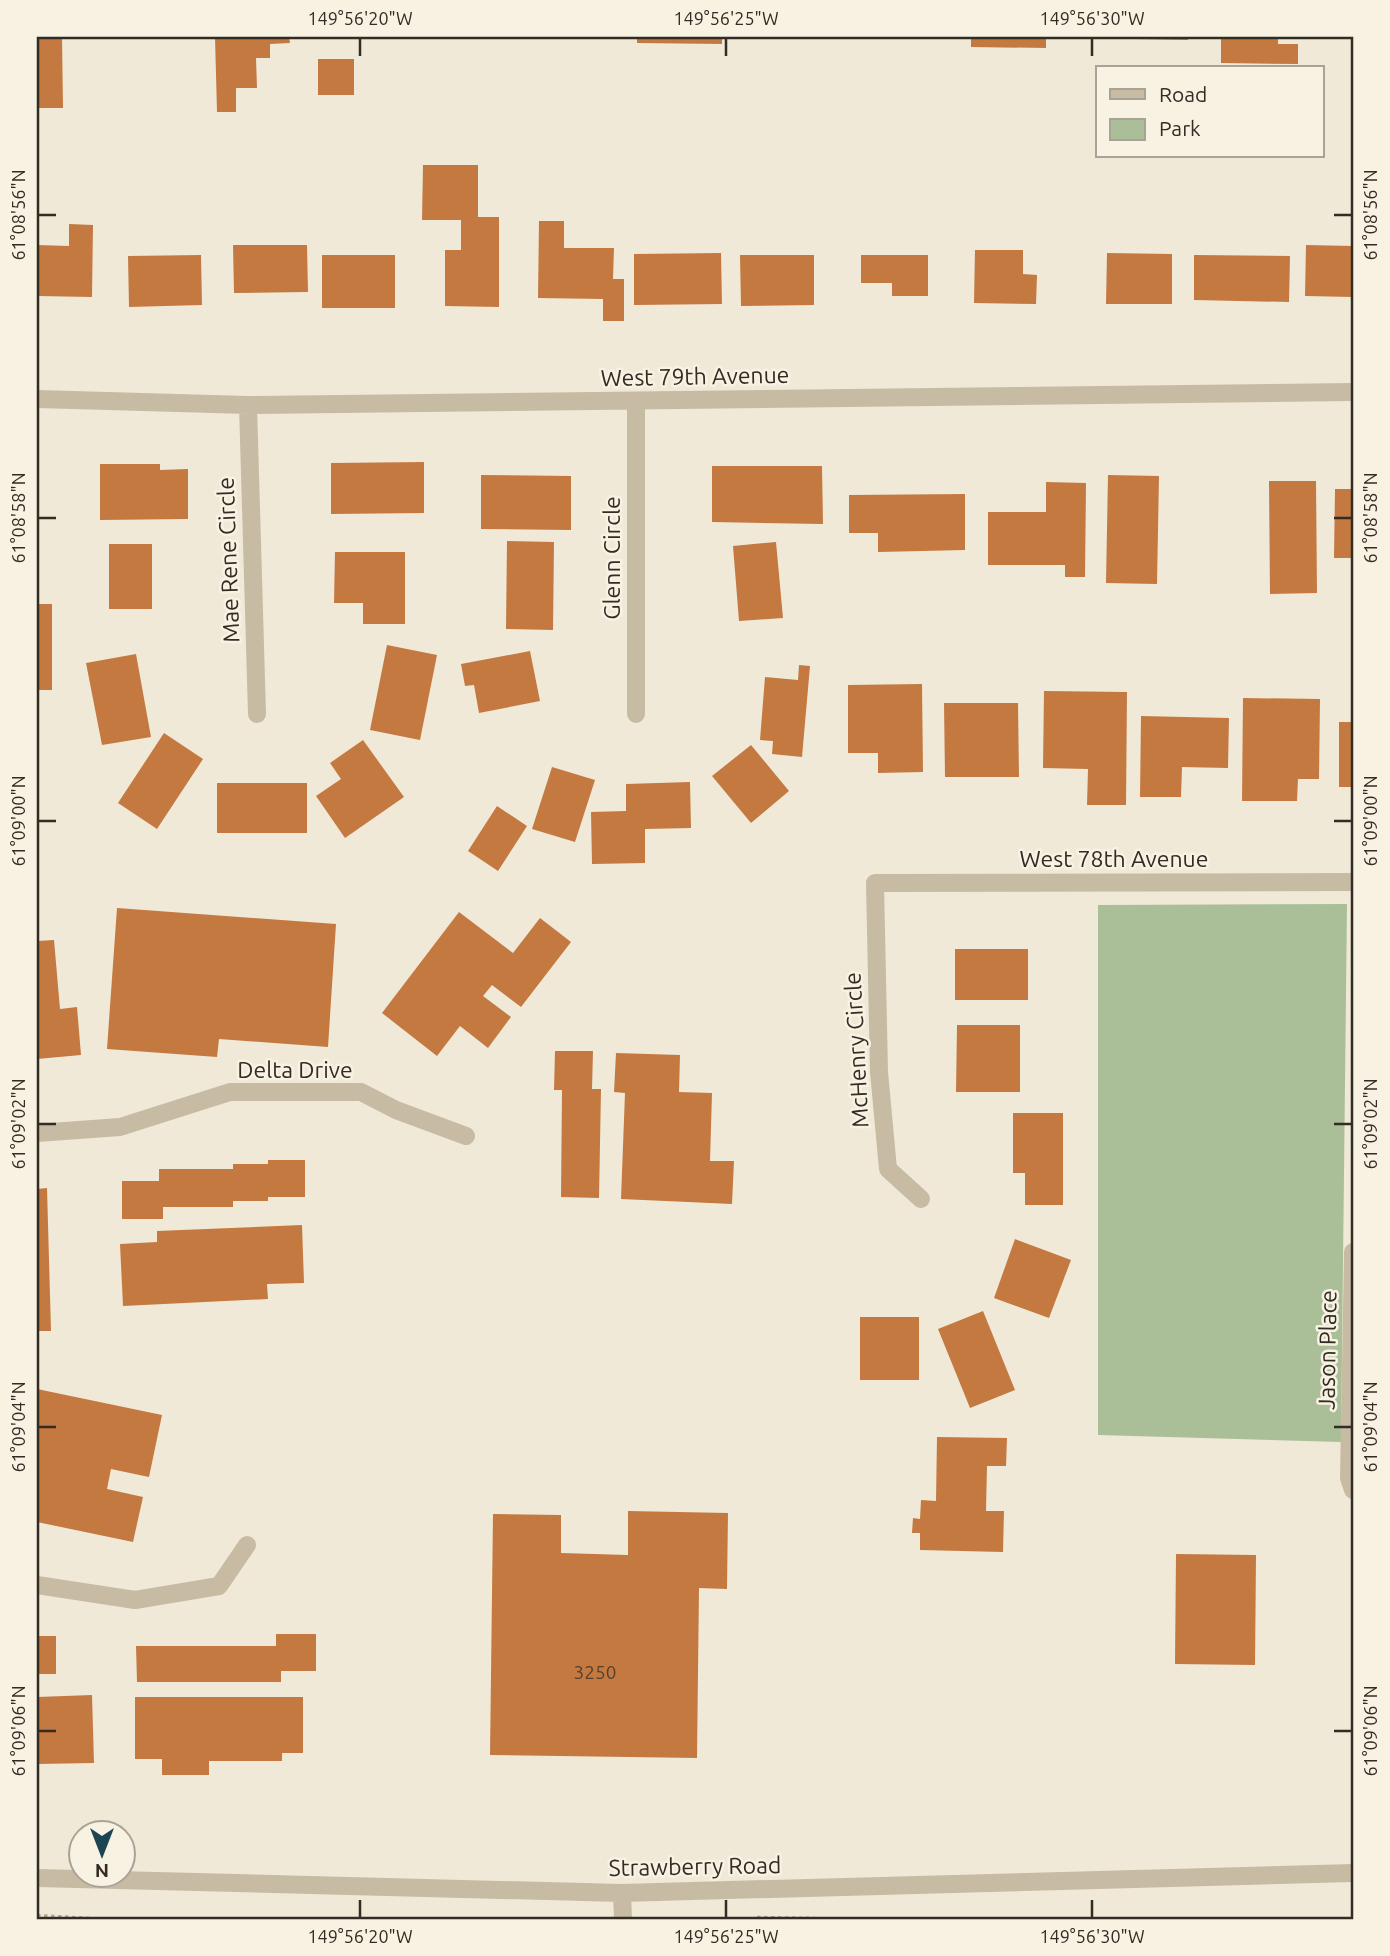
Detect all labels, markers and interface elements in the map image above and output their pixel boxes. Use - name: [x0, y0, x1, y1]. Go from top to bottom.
- text: 149°56'20"W: [307, 8, 413, 28]
- text: 149°56'25"W: [673, 8, 779, 28]
- text: 149°56'30"W: [1039, 8, 1145, 28]
- legend: [1096, 66, 1324, 158]
- text: Road: [1159, 82, 1207, 106]
- text: Park: [1159, 116, 1201, 140]
- text: 61°08'56"N: [8, 169, 28, 261]
- text: 61°08'56"N: [1360, 169, 1380, 261]
- street label: West 79th Avenue: [600, 362, 790, 390]
- text: 61°08'58"N: [8, 472, 28, 564]
- text: 61°08'58"N: [1360, 472, 1380, 564]
- street label: Mae Rene Circle: [213, 477, 243, 643]
- street label: Glenn Circle: [599, 496, 624, 620]
- text: 61°09'00"N: [8, 775, 28, 867]
- text: 61°09'00"N: [1360, 775, 1380, 867]
- street label: West 78th Avenue: [1020, 846, 1208, 871]
- street label: McHenry Circle: [839, 971, 873, 1129]
- street label: Delta Drive: [237, 1057, 353, 1082]
- text: 61°09'02"N: [8, 1078, 28, 1170]
- text: 61°09'02"N: [1360, 1078, 1380, 1170]
- street label: Jason Place: [1313, 1290, 1341, 1410]
- text: 61°09'04"N: [8, 1381, 28, 1473]
- text: 61°09'04"N: [1360, 1381, 1380, 1473]
- house number: 3250: [574, 1661, 616, 1683]
- text: 61°09'06"N: [8, 1685, 28, 1777]
- text: 61°09'06"N: [1360, 1685, 1380, 1777]
- north arrow: [66, 1820, 136, 1890]
- street label: Strawberry Road: [608, 1852, 782, 1880]
- text: N: [95, 1860, 109, 1882]
- text: 149°56'20"W: [307, 1926, 413, 1946]
- text: 149°56'25"W: [673, 1926, 779, 1946]
- text: 149°56'30"W: [1039, 1926, 1145, 1946]

